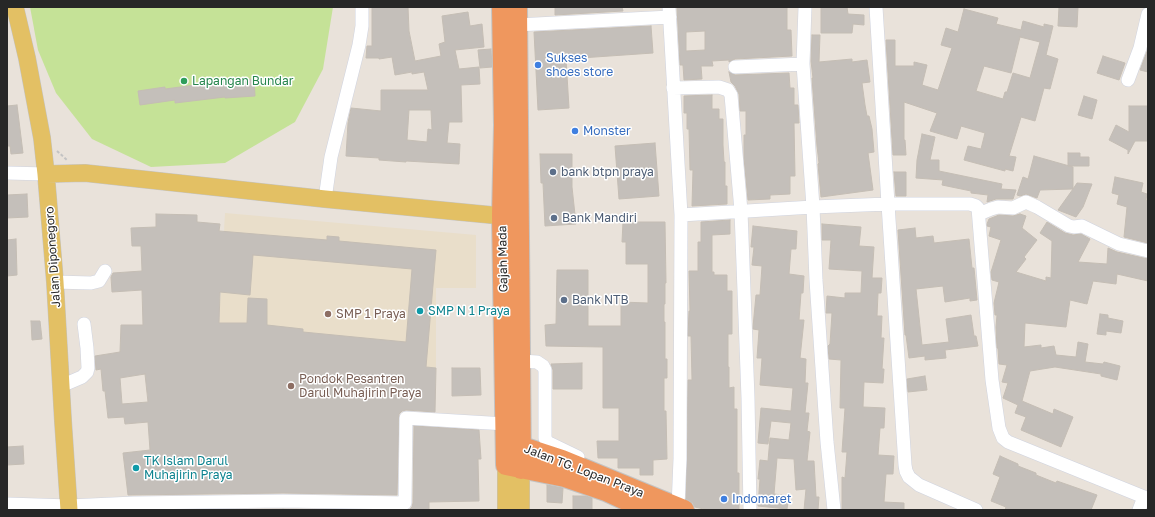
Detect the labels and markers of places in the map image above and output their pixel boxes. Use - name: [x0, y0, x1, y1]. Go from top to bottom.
- place label: Sukses shoes store: [546, 51, 613, 79]
- marker: Sukses shoes store: [533, 60, 543, 70]
- place label: Lapangan Bundar: [192, 74, 293, 88]
- marker: Lapangan Bundar: [179, 76, 189, 86]
- place label: Monster: [583, 124, 631, 138]
- marker: Monster: [570, 126, 580, 136]
- place label: bank btpn praya: [561, 165, 654, 179]
- marker: bank btpn praya: [548, 167, 558, 177]
- place label: Bank Mandiri: [562, 211, 637, 225]
- marker: Bank Mandiri: [549, 213, 559, 223]
- place label: Bank NTB: [572, 293, 629, 307]
- marker: Bank NTB: [559, 295, 569, 305]
- place label: SMP N 1 Praya: [428, 304, 510, 318]
- marker: SMP N 1 Praya: [415, 306, 425, 316]
- place label: SMP 1 Praya: [336, 307, 406, 321]
- marker: SMP 1 Praya: [323, 309, 333, 319]
- place label: Pondok Pesantren Darul Muhajirin Praya: [299, 372, 422, 400]
- marker: Pondok Pesantren Darul Muhajirin Praya: [286, 381, 296, 391]
- place label: TK Islam Darul Muhajirin Praya: [144, 454, 233, 482]
- marker: TK Islam Darul Muhajirin Praya: [131, 463, 141, 473]
- place label: Indomaret: [732, 492, 791, 506]
- marker: Indomaret: [719, 494, 729, 504]

